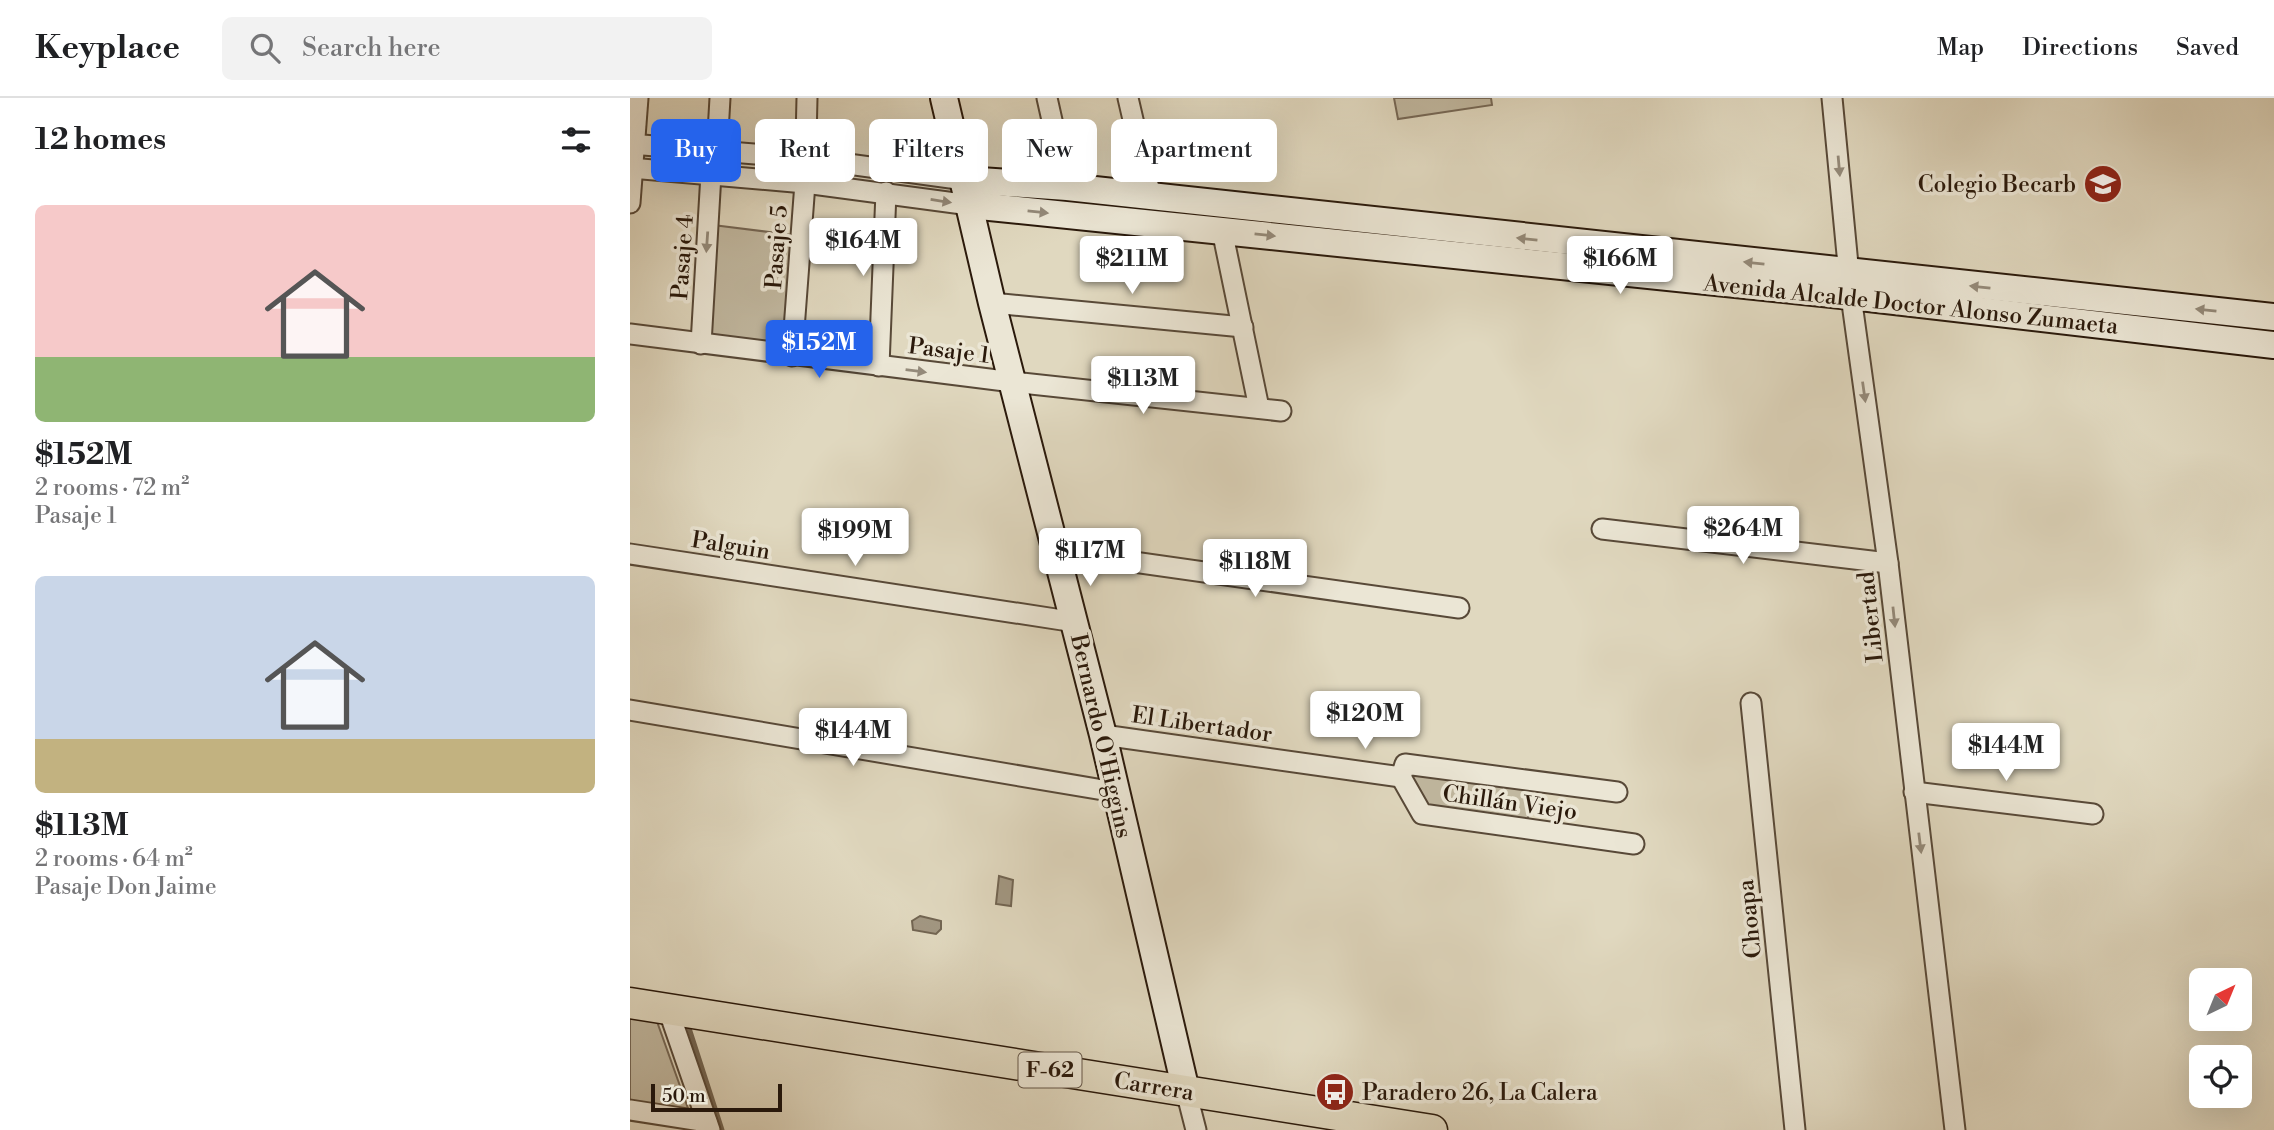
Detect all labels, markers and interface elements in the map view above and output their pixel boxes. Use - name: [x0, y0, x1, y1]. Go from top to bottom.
- search box: [222, 17, 712, 80]
- text: Keyplace: [35, 28, 180, 69]
- icon: search: [246, 29, 284, 67]
- text: Search here: [302, 32, 441, 64]
- text: Map: [1937, 33, 1984, 63]
- text: Directions: [2022, 33, 2138, 63]
- text: Saved: [2176, 33, 2239, 63]
- chip: Buy: [651, 119, 741, 182]
- chip: Rent: [755, 119, 855, 182]
- chip: Filters: [869, 119, 988, 182]
- chip: New: [1002, 119, 1097, 182]
- chip: Apartment: [1111, 119, 1277, 182]
- text: 12 homes: [35, 121, 166, 159]
- icon: filters: [557, 121, 595, 159]
- one-way arrow: [1834, 155, 1845, 177]
- school or university icon: Colegio Becarb: [2082, 163, 2124, 205]
- place label: Colegio Becarb: [1918, 171, 2076, 199]
- one-way arrow: [931, 196, 953, 207]
- street label: Pasaje 5: [760, 204, 794, 290]
- one-way arrow: [1027, 207, 1049, 218]
- street label: Pasaje 4: [666, 214, 700, 301]
- pin: $164M: [814, 218, 912, 278]
- text: $164M: [825, 227, 901, 255]
- one-way arrow: [1254, 229, 1276, 240]
- one-way arrow: [701, 231, 712, 253]
- one-way arrow: [1516, 233, 1538, 244]
- pin: $211M: [1083, 236, 1181, 296]
- pin: $166M: [1571, 236, 1669, 296]
- text: $211M: [1096, 245, 1168, 273]
- text: $166M: [1583, 245, 1657, 273]
- icon: home: [252, 251, 378, 377]
- one-way arrow: [1742, 258, 1764, 269]
- street label: Avenida Alcalde Doctor Alonso Zumaeta: [1701, 269, 2120, 341]
- one-way arrow: [1969, 282, 1991, 293]
- one-way arrow: [2195, 305, 2217, 316]
- pin: $152M: [770, 320, 868, 380]
- text: $152M: [782, 329, 856, 357]
- street label: Pasaje 1: [907, 332, 991, 370]
- pin: $113M: [1094, 356, 1192, 416]
- one-way arrow: [906, 365, 928, 376]
- text: $113M: [1107, 365, 1179, 393]
- one-way arrow: [1859, 381, 1870, 403]
- text: $152M: [35, 436, 132, 474]
- text: 2 rooms · 72 m²: [35, 474, 189, 502]
- text: Pasaje 1: [35, 502, 117, 530]
- pin: $264M: [1694, 506, 1792, 566]
- pin: $199M: [806, 508, 904, 568]
- text: $264M: [1703, 515, 1783, 543]
- text: $199M: [818, 517, 892, 545]
- street label: Palguin: [689, 526, 772, 566]
- pin: $117M: [1041, 528, 1139, 588]
- text: $117M: [1055, 537, 1125, 565]
- pin: $118M: [1206, 540, 1304, 599]
- text: $118M: [1219, 548, 1291, 576]
- street label: Libertad: [1852, 570, 1890, 664]
- one-way arrow: [1889, 607, 1900, 629]
- icon: home: [252, 622, 378, 748]
- street label: Bernardo O'Higgins: [1064, 631, 1138, 841]
- pin: $120M: [1316, 692, 1414, 751]
- text: $120M: [1326, 700, 1404, 728]
- street label: El Libertador: [1130, 701, 1274, 749]
- pin: $144M: [804, 708, 902, 768]
- text: $144M: [815, 717, 891, 745]
- pin: $144M: [1957, 724, 2055, 783]
- text: $144M: [1968, 732, 2044, 760]
- street label: Chillán Viejo: [1441, 780, 1579, 826]
- text: $113M: [35, 807, 128, 845]
- one-way arrow: [1914, 833, 1925, 855]
- text: 2 rooms · 64 m²: [35, 845, 193, 873]
- text: Pasaje Don Jaime: [35, 873, 217, 901]
- street label: Choapa: [1732, 878, 1768, 960]
- north arrow: [2189, 968, 2252, 1031]
- map controls: [2189, 968, 2252, 1108]
- button: locate: [2189, 1045, 2252, 1108]
- road number: F-62: [1018, 1052, 1082, 1088]
- street label: Carrera: [1112, 1067, 1196, 1107]
- bus stop icon: Paradero 26, La Calera: [1314, 1071, 1356, 1113]
- place label: Paradero 26, La Calera: [1362, 1079, 1598, 1107]
- scale bar: [651, 1081, 782, 1113]
- text: 50 m: [662, 1084, 706, 1108]

